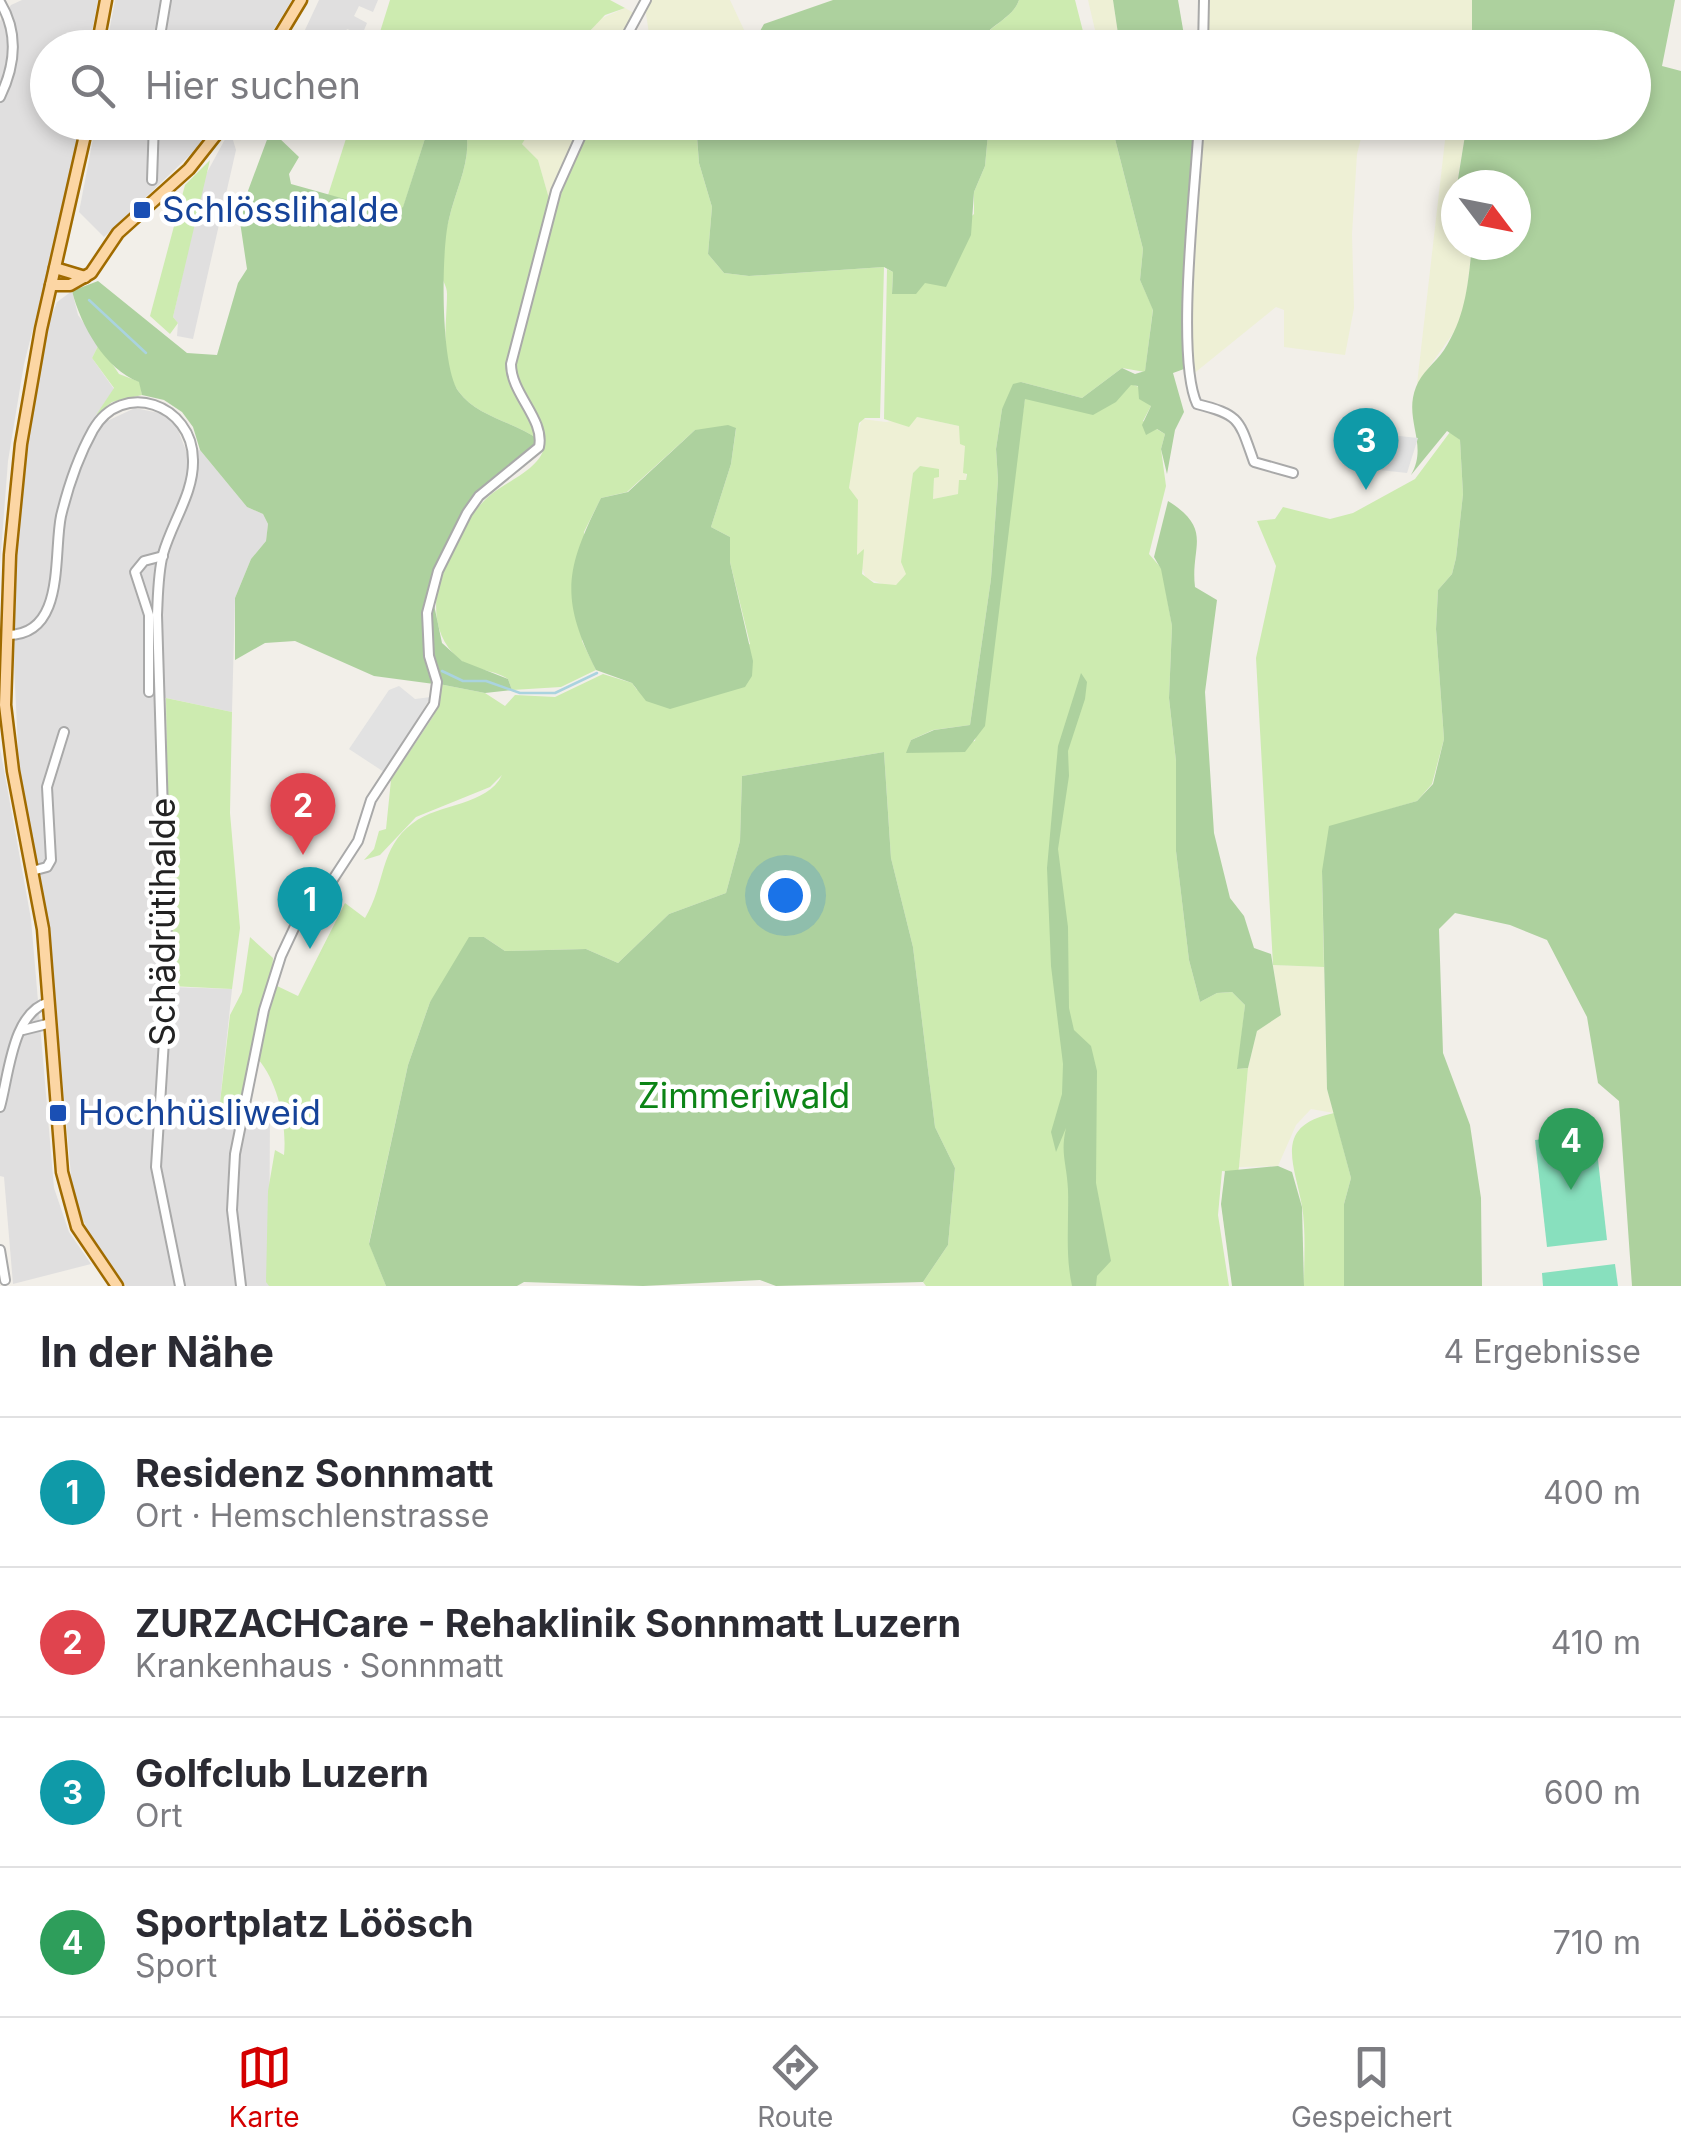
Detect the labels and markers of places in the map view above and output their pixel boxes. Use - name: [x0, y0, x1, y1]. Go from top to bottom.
- place label: Schlösslihalde: [162, 188, 399, 230]
- marker: Schlösslihalde: [131, 199, 153, 221]
- pin: 3: [1334, 408, 1398, 490]
- pin: 2: [270, 772, 336, 855]
- pin: 1: [278, 866, 342, 949]
- place label: Hochhüsliweid: [78, 1091, 321, 1133]
- marker: Hochhüsliweid: [47, 1102, 69, 1124]
- pin: 4: [1538, 1108, 1604, 1190]

